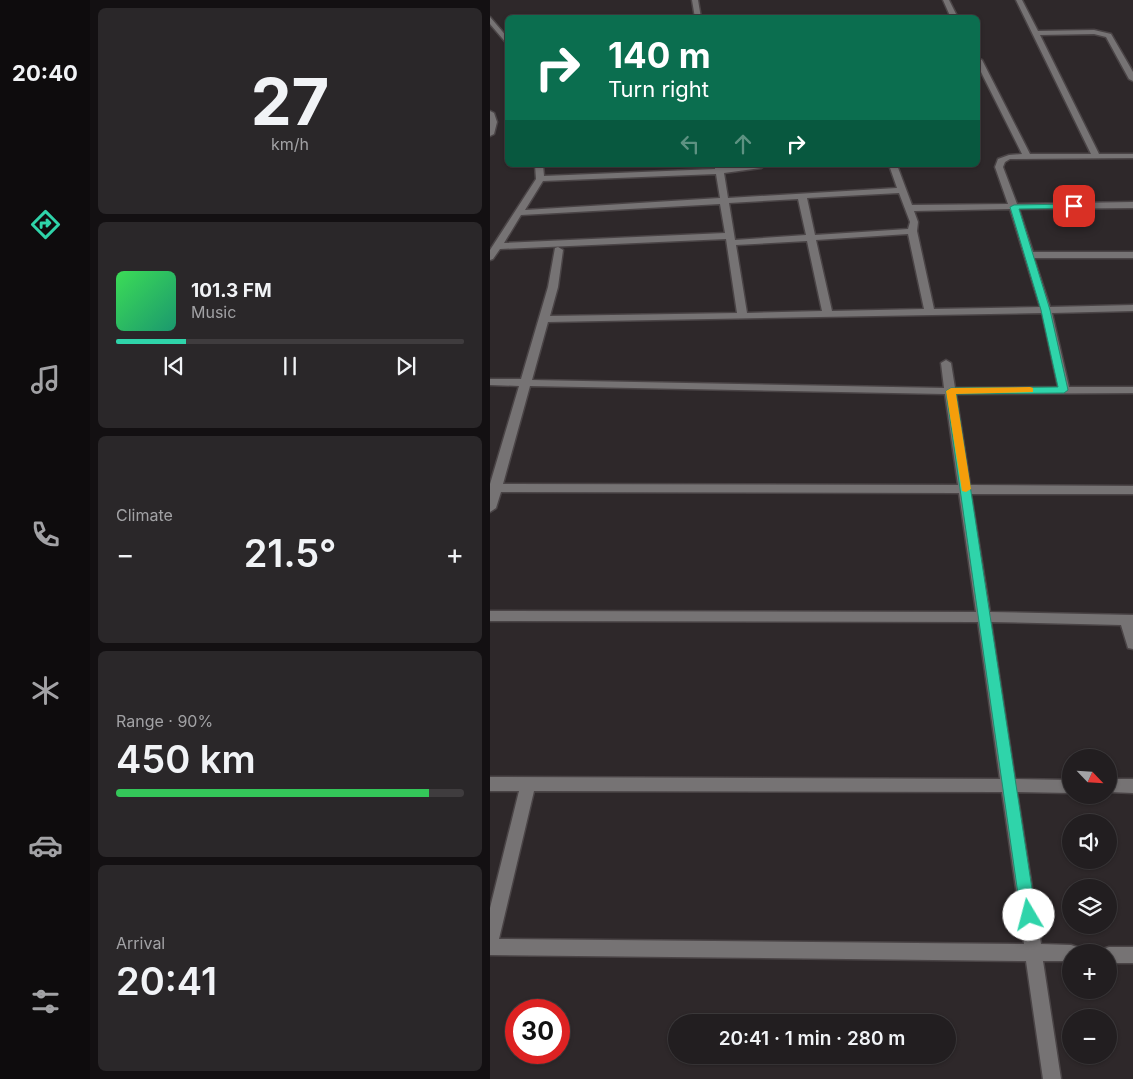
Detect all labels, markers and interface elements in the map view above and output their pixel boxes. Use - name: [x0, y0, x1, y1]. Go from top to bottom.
- text: 140 m: [608, 34, 711, 76]
- icon: right: [525, 35, 590, 100]
- text: 20:40: [12, 60, 78, 86]
- text: 27: [251, 62, 329, 141]
- text: Turn right: [608, 76, 709, 102]
- icon: left: [676, 130, 704, 158]
- icon: ahead: [729, 130, 757, 158]
- icon: right: [782, 130, 810, 158]
- text: km/h: [271, 134, 309, 154]
- pin: [1053, 185, 1095, 227]
- icon: arrive: [1060, 192, 1088, 220]
- icon: directions: [28, 207, 63, 242]
- text: 101.3 FM: [191, 279, 272, 302]
- text: Music: [191, 302, 236, 322]
- icon: previous: [160, 352, 188, 380]
- icon: pause: [276, 352, 304, 380]
- icon: next: [392, 352, 420, 380]
- icon: music: [28, 362, 63, 397]
- text: Climate: [116, 505, 173, 525]
- icon: phone: [28, 517, 63, 552]
- text: 21.5°: [244, 530, 336, 576]
- text: −: [116, 537, 135, 571]
- text: +: [445, 537, 464, 571]
- icon: climate: [28, 673, 63, 708]
- text: Range · 90%: [116, 711, 213, 731]
- text: 450 km: [116, 736, 256, 782]
- north arrow: [1062, 749, 1118, 804]
- map controls: [1062, 749, 1117, 1064]
- button: sound: [1062, 814, 1117, 869]
- icon: car: [28, 828, 63, 863]
- button: layers: [1062, 879, 1117, 934]
- position arrow: [1002, 888, 1054, 940]
- text: Arrival: [116, 933, 165, 953]
- button: +: [1062, 944, 1117, 999]
- text: 20:41: [116, 958, 217, 1004]
- icon: filters: [28, 984, 63, 1019]
- speed limit sign: 30: [505, 999, 570, 1064]
- button: −: [1062, 1009, 1117, 1064]
- text: 20:41 · 1 min · 280 m: [719, 1027, 905, 1050]

